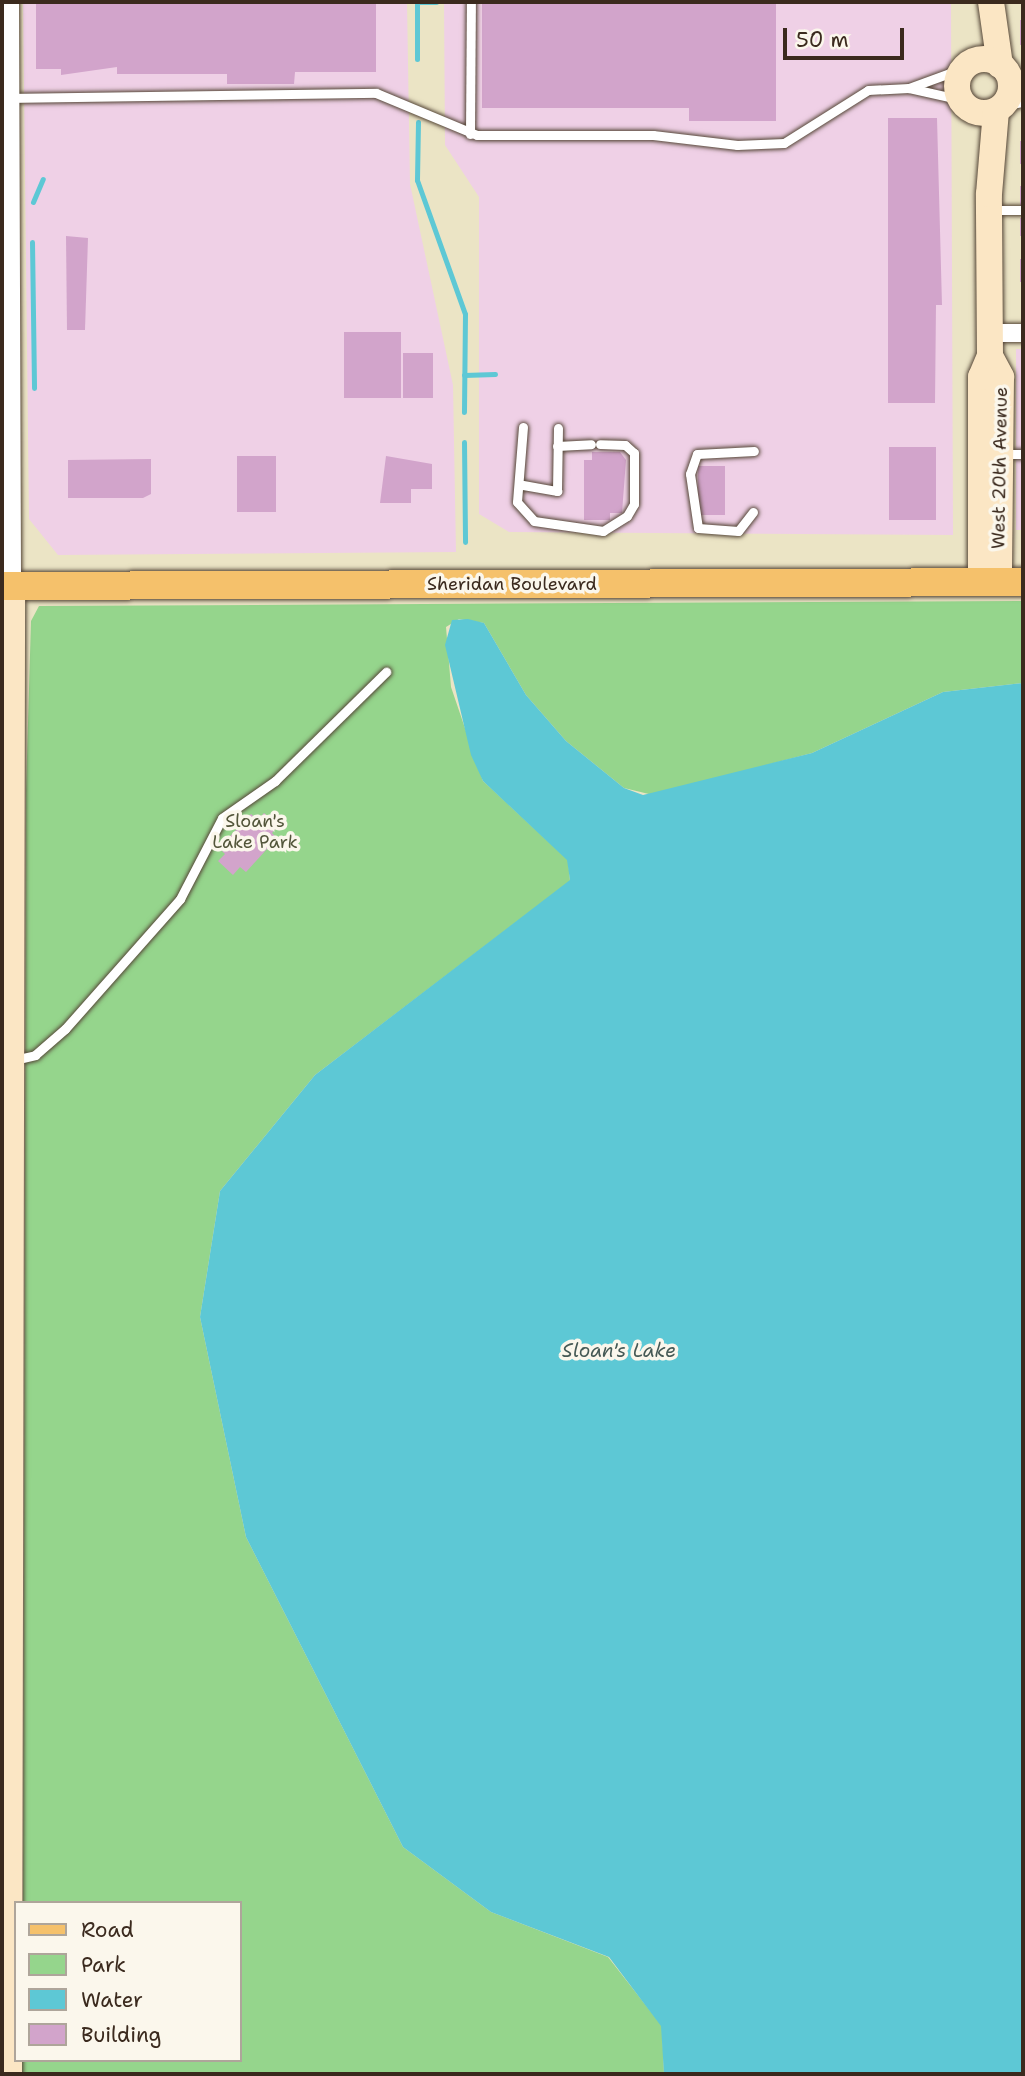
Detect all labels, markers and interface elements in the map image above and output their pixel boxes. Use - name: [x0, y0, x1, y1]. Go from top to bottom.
- scale bar: [787, 14, 908, 58]
- text: 50 m: [796, 26, 849, 54]
- street label: West 20th Avenue: [988, 387, 1012, 549]
- street label: Sheridan Boulevard: [427, 573, 597, 595]
- park label: Sloan's Lake Park: [212, 811, 298, 854]
- water label: Sloan's Lake: [562, 1340, 676, 1362]
- legend: [14, 1901, 242, 2062]
- text: Road: [81, 1916, 134, 1944]
- text: Park: [81, 1951, 126, 1979]
- text: Water: [81, 1986, 143, 2014]
- text: Building: [81, 2021, 161, 2049]

